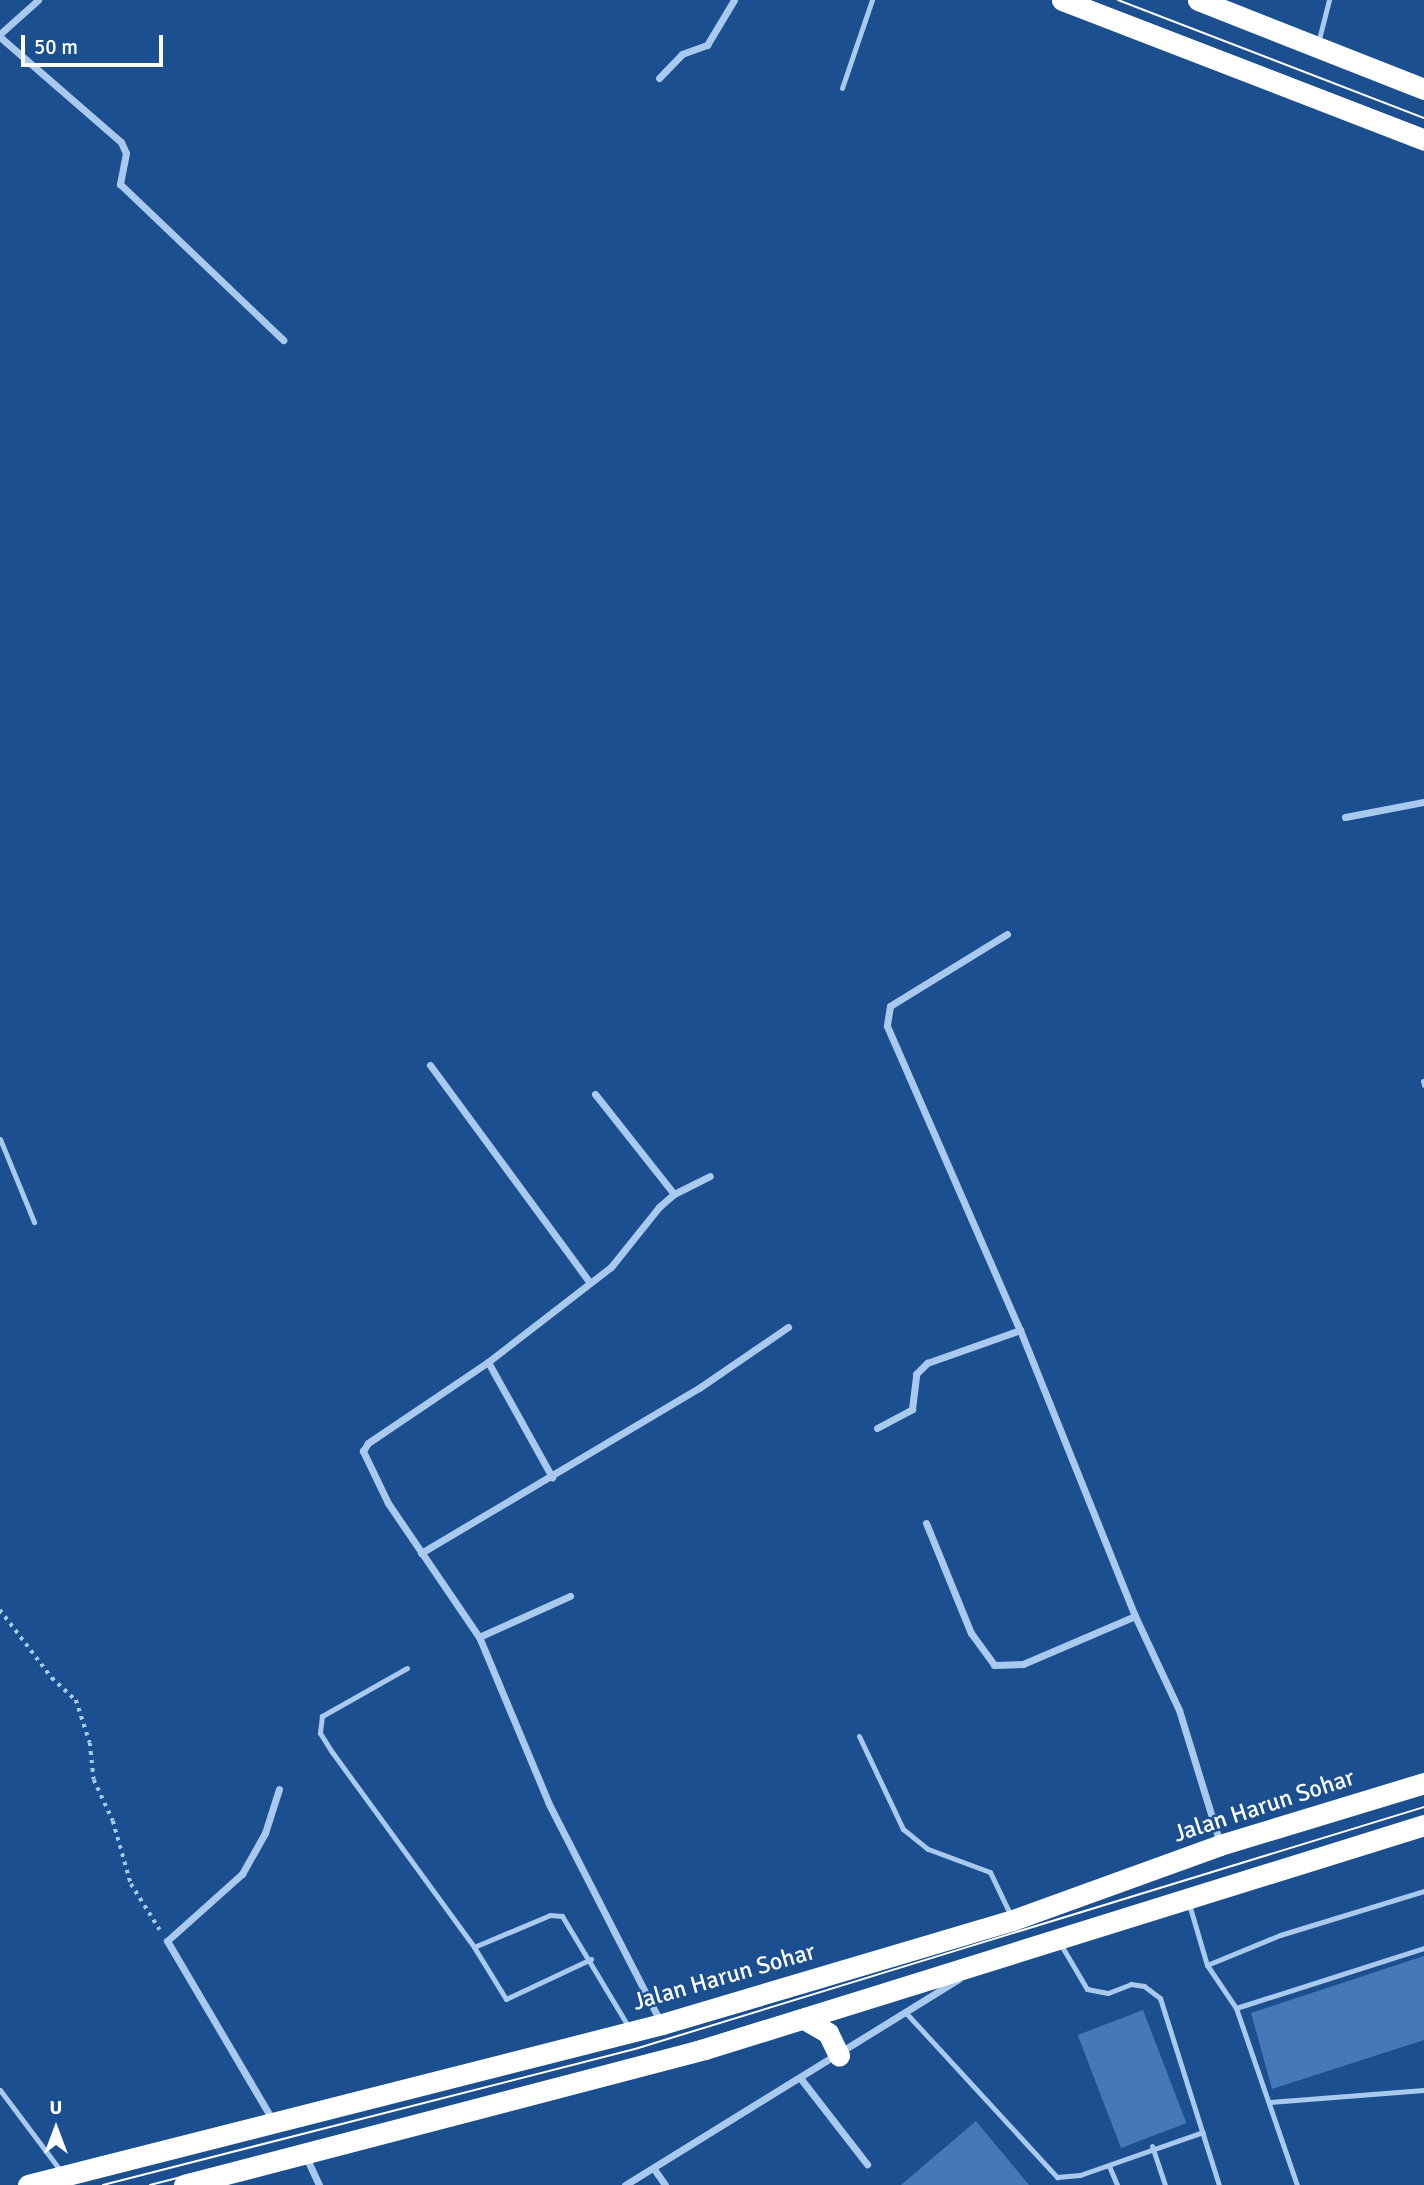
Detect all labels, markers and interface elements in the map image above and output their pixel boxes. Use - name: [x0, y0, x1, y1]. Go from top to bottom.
- scale bar: [24, 21, 166, 65]
- text: 50 m: [34, 34, 78, 60]
- street label: Jalan Harun Sohar: [1170, 1763, 1358, 1849]
- street label: Jalan Harun Sohar: [629, 1937, 819, 2017]
- north arrow: [21, 2094, 91, 2164]
- text: U: [50, 2096, 62, 2120]

